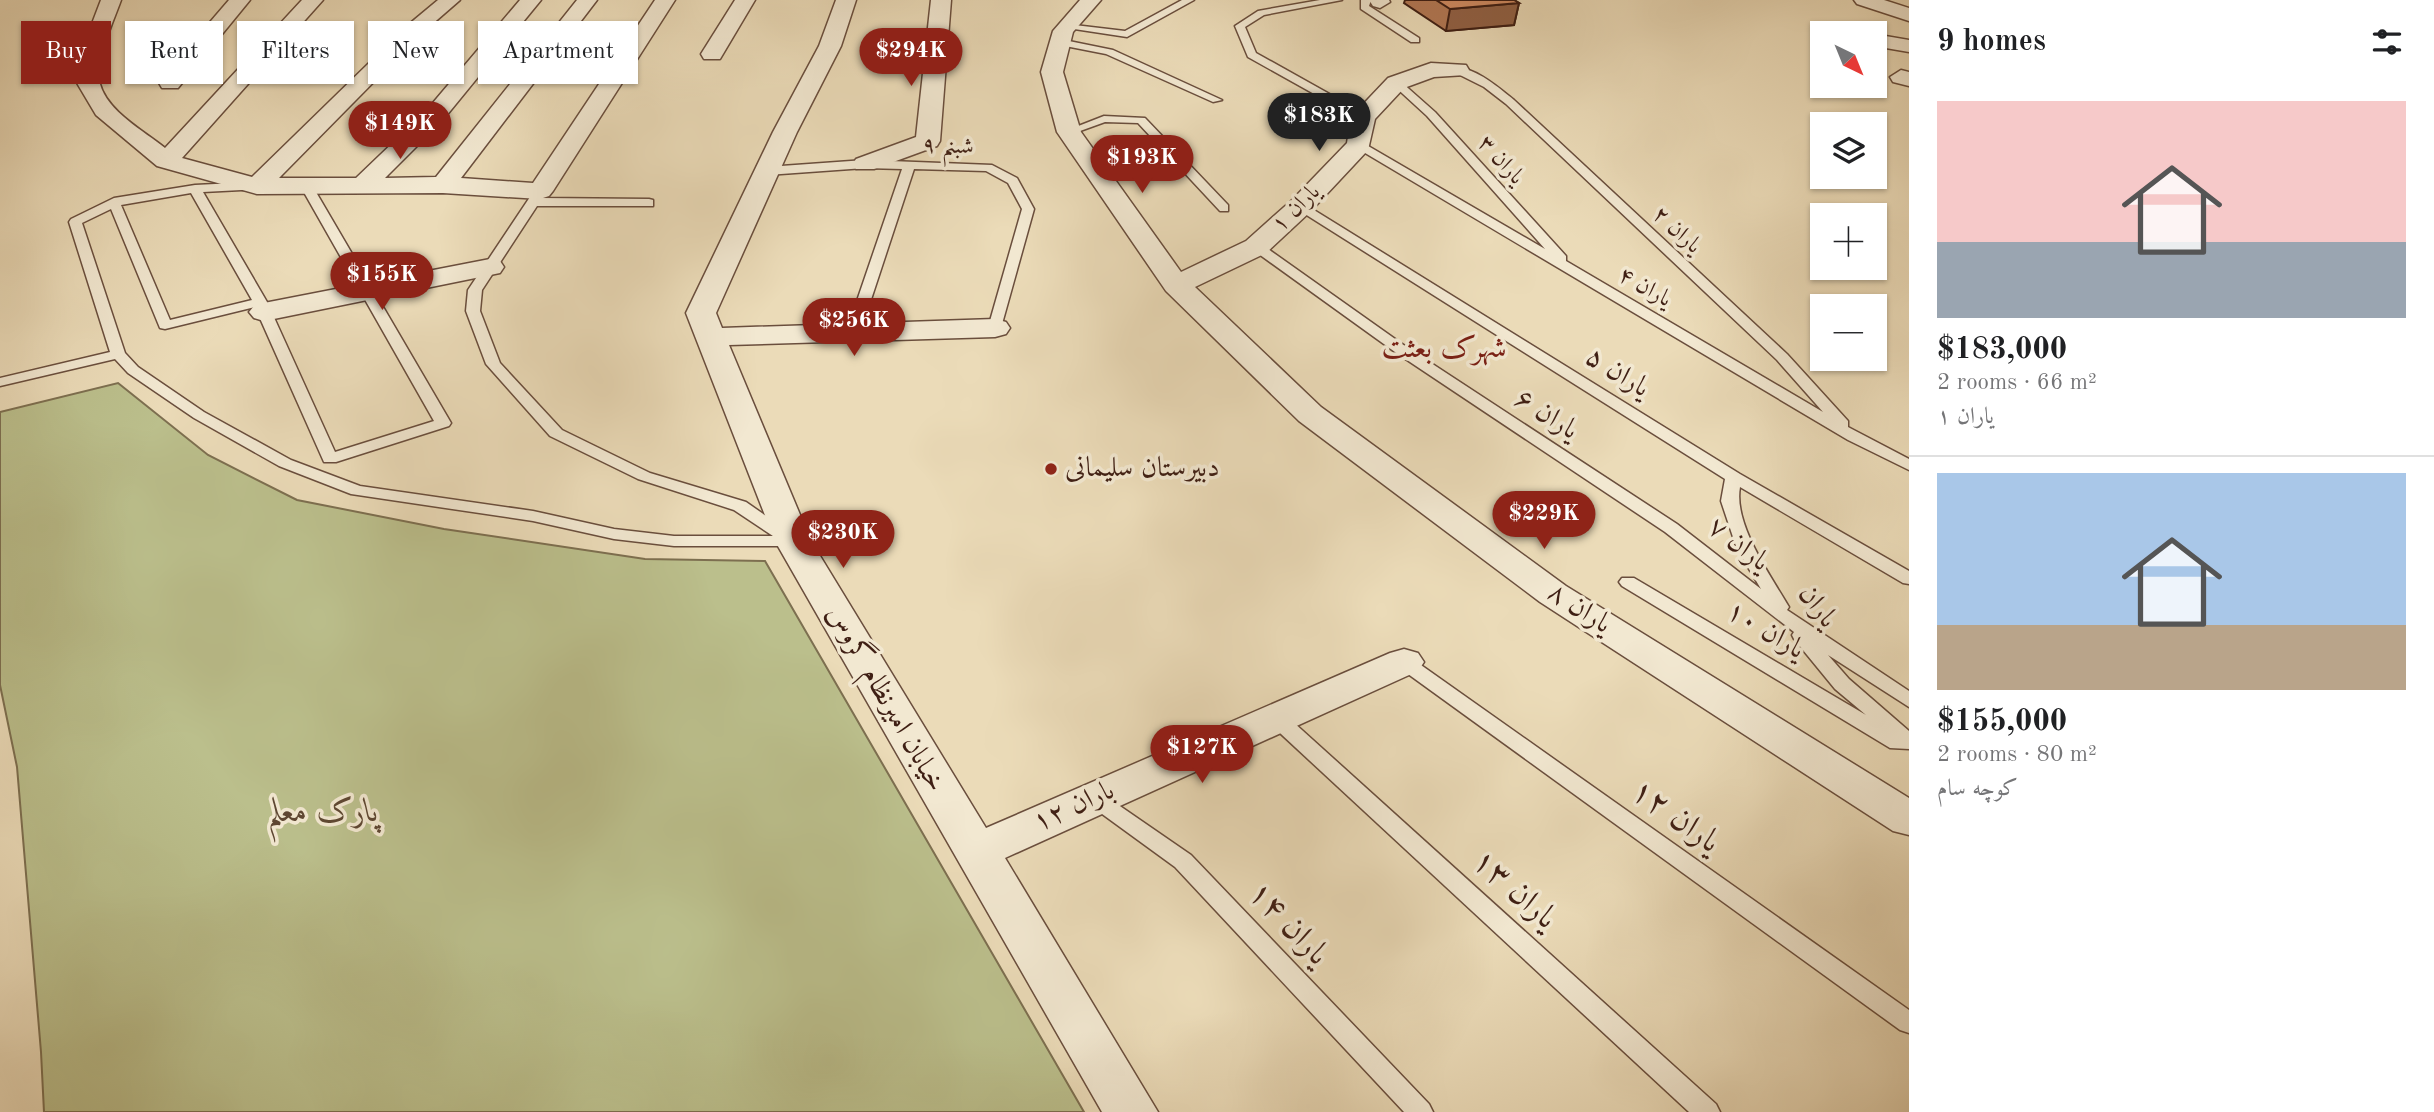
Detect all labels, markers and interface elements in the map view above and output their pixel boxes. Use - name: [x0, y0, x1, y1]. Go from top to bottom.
- chip: Buy: [21, 21, 111, 84]
- chip: Rent: [125, 21, 223, 84]
- chip: Filters: [237, 21, 354, 84]
- chip: New: [368, 21, 464, 84]
- chip: Apartment: [478, 21, 638, 84]
- north arrow: [1810, 21, 1886, 98]
- map controls: [1810, 21, 1887, 371]
- icon: filters: [2368, 23, 2406, 61]
- text: 9 homes: [1937, 27, 2046, 57]
- pin: $294K: [862, 28, 960, 88]
- text: $294K: [875, 39, 947, 62]
- pin: $183K: [1270, 94, 1368, 153]
- pin: $149K: [351, 102, 449, 161]
- text: $183K: [1283, 104, 1355, 127]
- text: $149K: [364, 112, 436, 135]
- button: layers: [1810, 112, 1887, 189]
- street label: یاران ۳: [1472, 131, 1530, 191]
- street label: شبنم ۹: [922, 134, 974, 168]
- pin: $193K: [1093, 136, 1191, 195]
- text: $193K: [1106, 146, 1178, 169]
- icon: home: [2109, 147, 2235, 273]
- street label: یاران ۱: [1268, 179, 1327, 237]
- street label: یاران ۲: [1647, 202, 1707, 260]
- button: +: [1810, 203, 1887, 280]
- pin: $155K: [333, 252, 431, 312]
- text: $155K: [346, 263, 418, 286]
- street label: یاران ۴: [1614, 263, 1677, 314]
- button: −: [1810, 294, 1887, 371]
- pin: $256K: [805, 298, 903, 358]
- text: $256K: [818, 309, 890, 332]
- district label: شهرک بعثت: [1382, 334, 1506, 366]
- text: $183,000: [1937, 335, 2067, 365]
- street label: یاران ۵: [1580, 343, 1655, 405]
- text: 2 rooms · 66 m²: [1937, 371, 2097, 394]
- street label: یاران ۶: [1509, 384, 1584, 447]
- text: یاران ۱: [1937, 405, 1994, 428]
- place label: دبیرستان سلیمانی: [1065, 455, 1219, 483]
- marker: دبیرستان سلیمانی: [1043, 461, 1059, 477]
- pin: $229K: [1495, 491, 1593, 551]
- text: $229K: [1508, 502, 1580, 525]
- pin: $230K: [794, 510, 892, 570]
- street label: یاران ۷: [1701, 513, 1775, 579]
- icon: home: [2109, 519, 2235, 645]
- text: $230K: [807, 521, 879, 544]
- street label: یاران ۸: [1542, 578, 1617, 641]
- street label: یاران: [1791, 581, 1843, 635]
- street label: یاران ۱۰: [1721, 597, 1810, 667]
- street label: خیابان امیرنظام گروس: [814, 598, 956, 801]
- text: $155,000: [1937, 707, 2067, 737]
- pin: $127K: [1153, 726, 1251, 785]
- text: $127K: [1166, 736, 1238, 759]
- text: 2 rooms · 80 m²: [1937, 743, 2097, 766]
- street label: یاران ۱۲: [1624, 774, 1727, 862]
- street label: باران ۱۲: [1029, 777, 1119, 837]
- text: کوچه سام: [1937, 777, 2018, 800]
- park label: پارک معلم: [267, 795, 382, 843]
- street label: یاران ۱۳: [1465, 844, 1564, 938]
- street label: یاران ۱۴: [1241, 876, 1336, 974]

